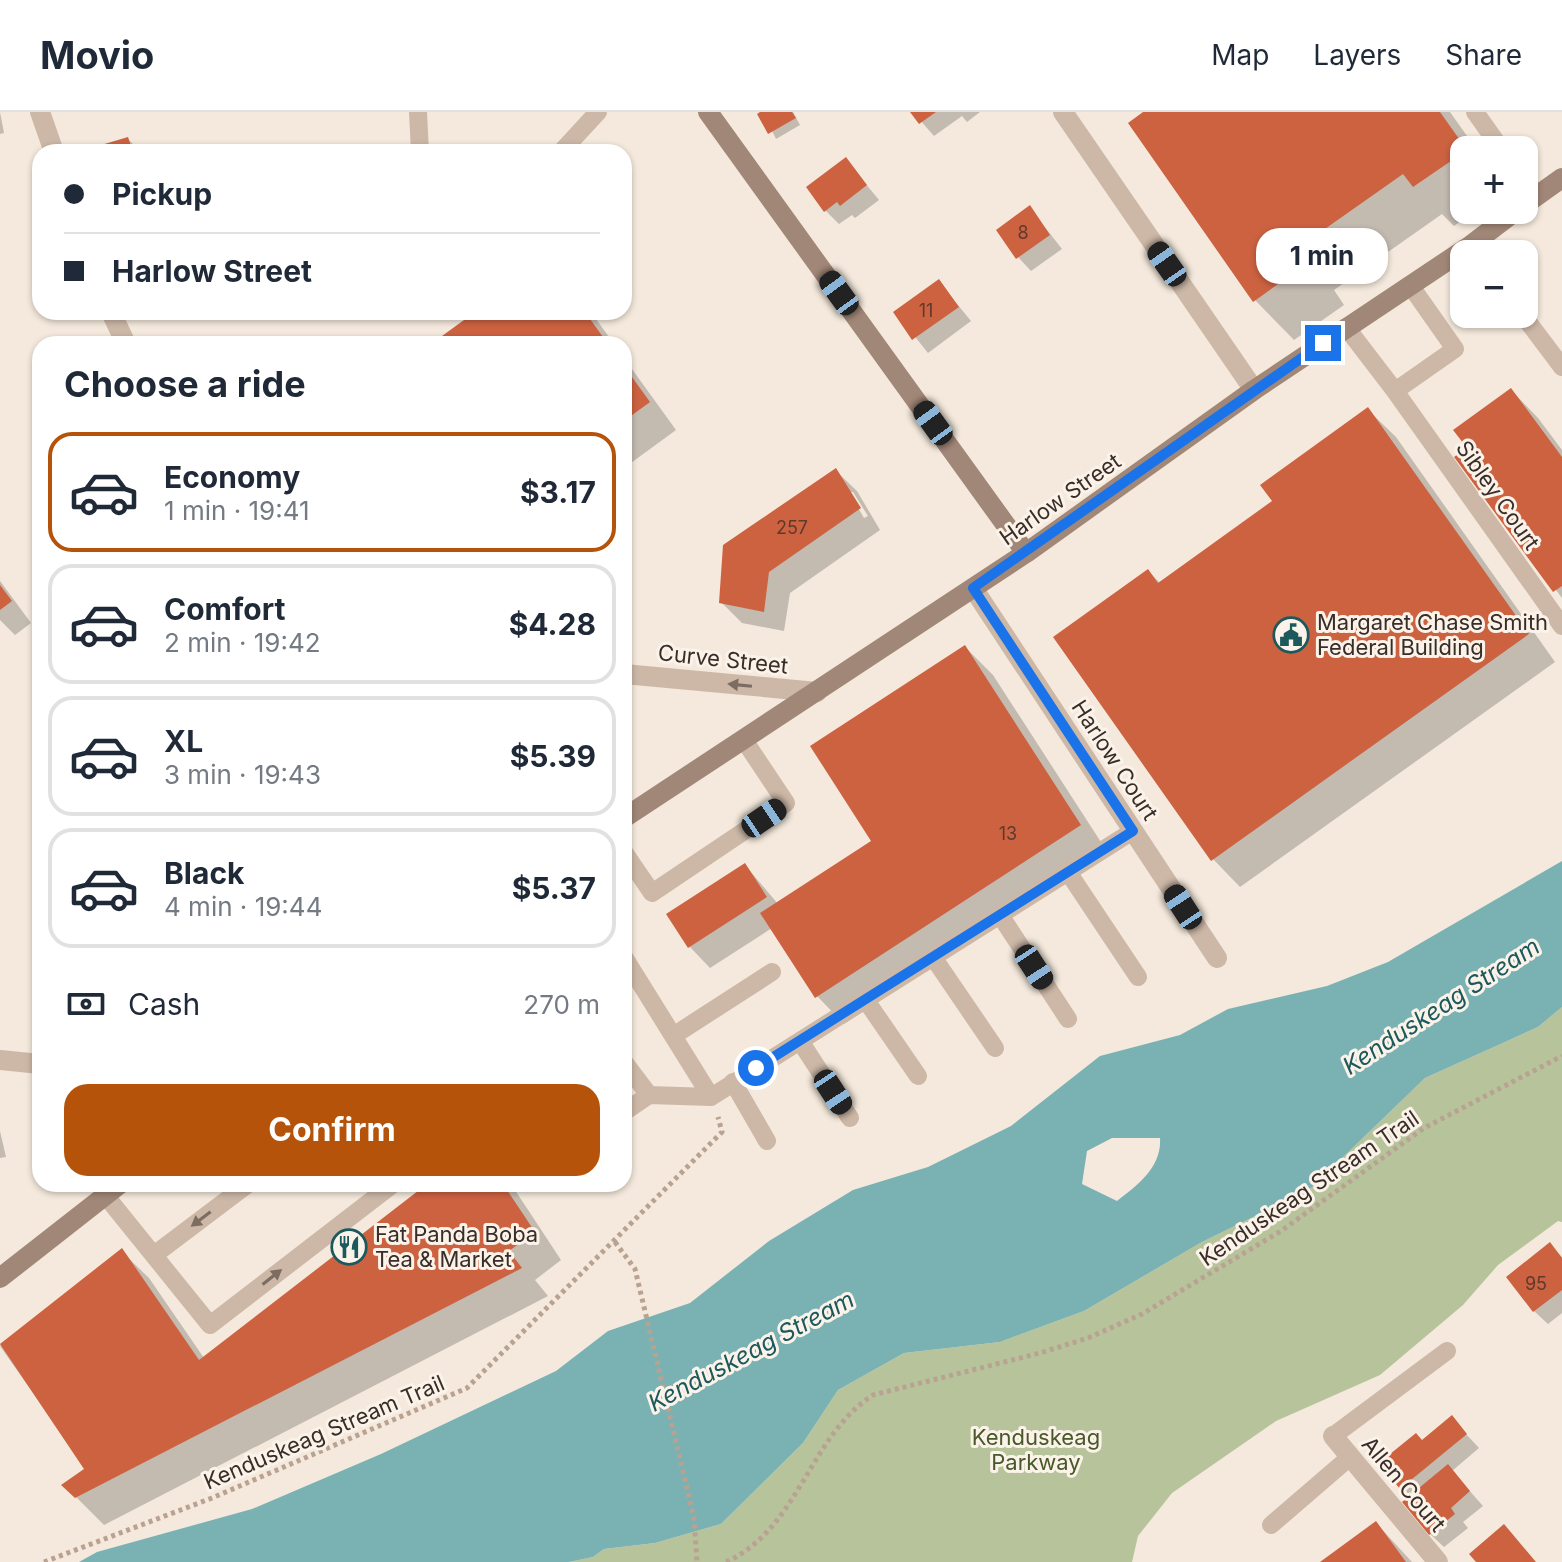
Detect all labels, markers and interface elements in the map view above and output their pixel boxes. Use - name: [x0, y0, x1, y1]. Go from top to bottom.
- text: Movio: [40, 32, 154, 78]
- text: Map: [1211, 38, 1269, 72]
- text: Layers: [1313, 38, 1401, 72]
- text: Share: [1445, 38, 1522, 72]
- map controls: [1450, 136, 1538, 328]
- button: +: [1450, 136, 1538, 224]
- text: Pickup: [112, 176, 212, 212]
- house number: 8: [1017, 222, 1029, 243]
- callout: 1 min: [1257, 227, 1389, 283]
- car: [1143, 237, 1191, 291]
- text: 1 min: [1290, 240, 1354, 271]
- button: −: [1450, 240, 1538, 328]
- text: Harlow Street: [112, 253, 312, 289]
- car: [815, 267, 863, 319]
- house number: 11: [919, 300, 933, 321]
- route end: [1305, 325, 1341, 361]
- text: Choose a ride: [64, 362, 306, 406]
- car: [909, 397, 957, 449]
- street label: Sibley Court: [1451, 435, 1545, 555]
- street label: Harlow Street: [994, 448, 1126, 550]
- icon: car: [68, 456, 140, 528]
- text: Economy: [164, 459, 300, 495]
- text: $3.17: [520, 474, 596, 510]
- text: 1 min · 19:41: [164, 495, 310, 526]
- house number: 257: [776, 517, 808, 538]
- icon: car: [68, 588, 140, 660]
- text: Comfort: [164, 591, 285, 627]
- text: $4.28: [509, 606, 596, 642]
- place label: Margaret Chase Smith Federal Building: [1317, 609, 1548, 660]
- public building icon: Margaret Chase Smith Federal Building: [1272, 616, 1310, 654]
- text: 2 min · 19:42: [164, 627, 321, 658]
- street label: Curve Street: [657, 639, 789, 679]
- one-way arrow: [727, 678, 752, 691]
- street label: Harlow Court: [1067, 695, 1163, 825]
- icon: car: [68, 720, 140, 792]
- text: XL: [164, 723, 203, 759]
- text: $5.39: [510, 738, 596, 774]
- text: 3 min · 19:43: [164, 759, 321, 790]
- car: [737, 795, 791, 841]
- house number: 13: [999, 823, 1017, 844]
- icon: car: [68, 852, 140, 924]
- text: Black: [164, 855, 244, 891]
- text: $5.37: [512, 870, 596, 906]
- car: [1160, 880, 1206, 934]
- text: 4 min · 19:44: [164, 891, 322, 922]
- water label: Kenduskeag Stream: [1337, 932, 1545, 1080]
- car: [1011, 940, 1057, 994]
- icon: cash: [64, 982, 108, 1026]
- text: Cash: [128, 986, 200, 1022]
- text: 270 m: [523, 989, 600, 1020]
- route start: [738, 1050, 774, 1086]
- car: [810, 1065, 856, 1119]
- button: Confirm: [64, 1084, 600, 1176]
- street label: Kenduskeag Stream Trail: [1194, 1105, 1424, 1271]
- one-way arrow: [190, 1211, 211, 1227]
- place label: Fat Panda Boba Tea & Market: [375, 1221, 538, 1272]
- restaurant icon: Fat Panda Boba Tea & Market: [330, 1228, 368, 1266]
- one-way arrow: [262, 1270, 282, 1286]
- house number: 95: [1525, 1273, 1547, 1294]
- water label: Kenduskeag Stream: [643, 1284, 859, 1418]
- street label: Kenduskeag Stream Trail: [200, 1369, 448, 1495]
- park label: Kenduskeag Parkway: [972, 1424, 1100, 1475]
- street label: Allen Court: [1357, 1431, 1451, 1537]

